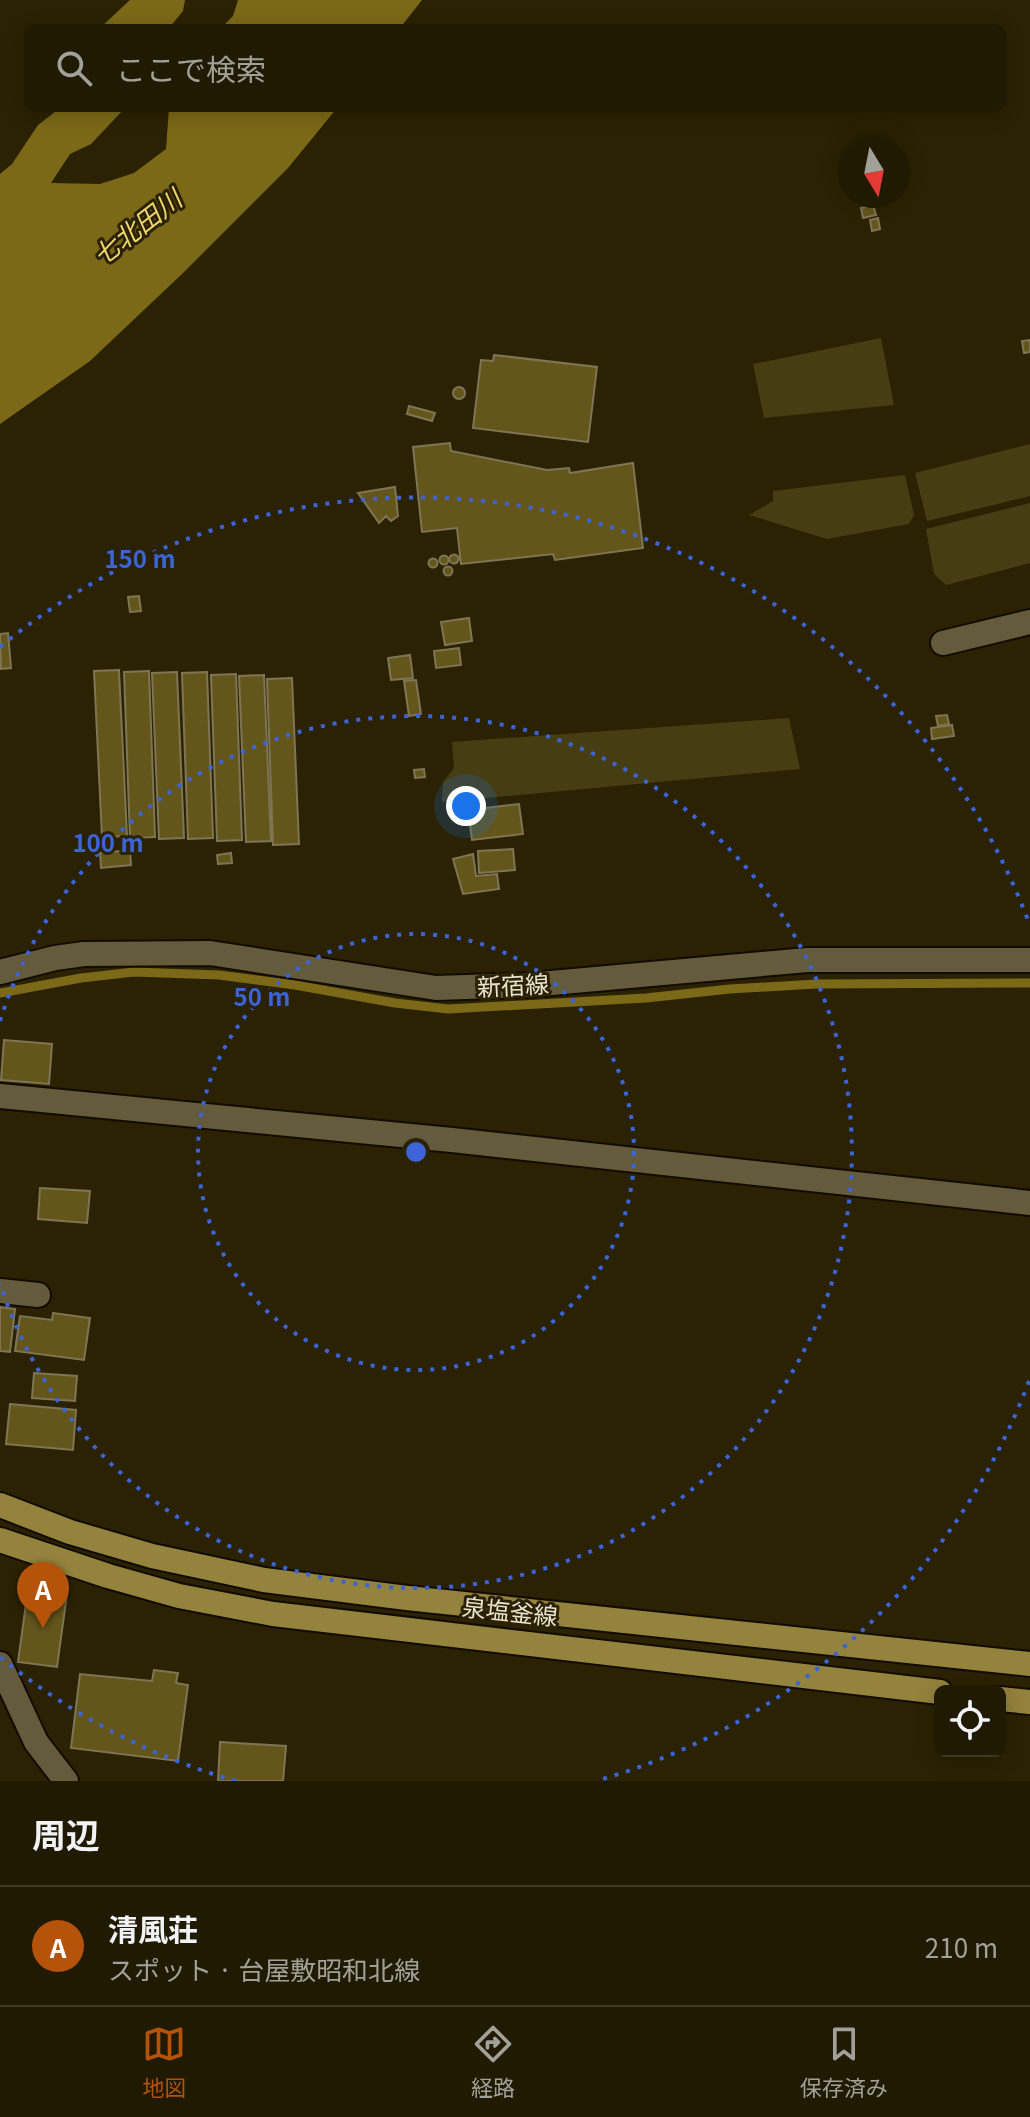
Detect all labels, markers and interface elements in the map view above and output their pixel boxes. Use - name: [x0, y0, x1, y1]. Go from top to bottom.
- search box: [24, 24, 1006, 112]
- icon: search: [52, 46, 96, 90]
- text: ここで検索: [116, 46, 266, 90]
- north arrow: [838, 136, 910, 208]
- water label: 七北田川: [84, 178, 191, 273]
- text: 150 m: [104, 540, 176, 575]
- your location: [446, 786, 486, 826]
- text: 100 m: [72, 824, 144, 859]
- street label: 新宿線: [476, 965, 550, 1003]
- text: 50 m: [234, 978, 290, 1013]
- centre of rings: [402, 1138, 430, 1166]
- pin: A: [17, 1562, 69, 1628]
- street label: 泉塩釜線: [460, 1588, 560, 1632]
- map controls: [934, 1685, 1006, 1757]
- button: locate: [934, 1685, 1006, 1757]
- text: 周辺: [32, 1809, 100, 1858]
- text: 清風荘: [108, 1906, 198, 1950]
- text: A: [50, 1928, 66, 1965]
- text: 210 m: [925, 1928, 998, 1965]
- text: スポット · 台屋敷昭和北線: [108, 1950, 420, 1987]
- tab: 地図: [142, 2022, 186, 2102]
- tab: 経路: [471, 2022, 515, 2102]
- tab: 保存済み: [800, 2022, 888, 2102]

